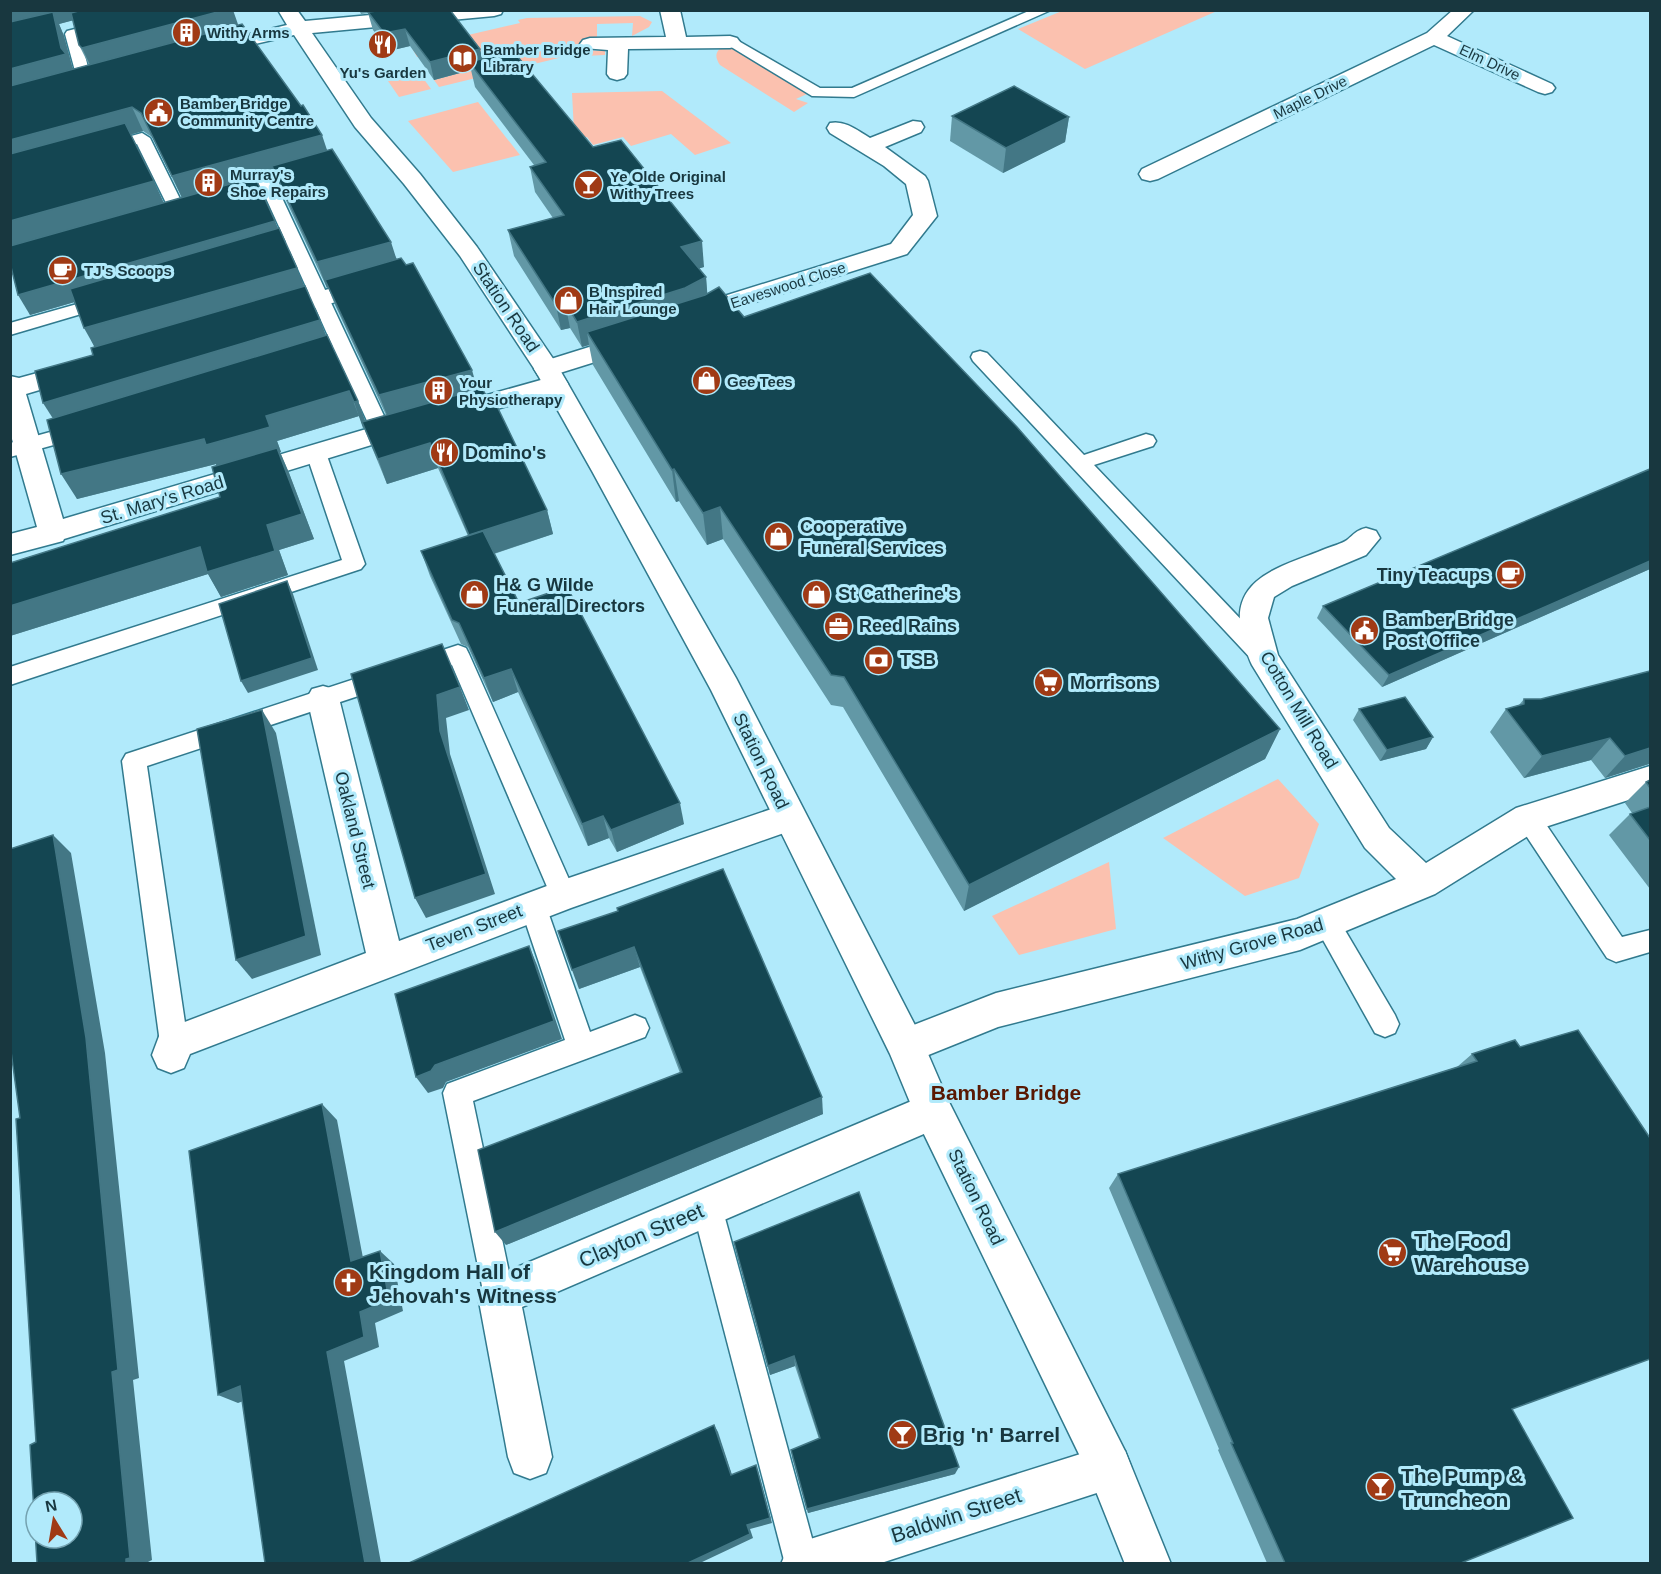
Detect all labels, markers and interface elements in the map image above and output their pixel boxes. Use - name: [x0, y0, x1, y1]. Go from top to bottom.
- building icon: Withy Arms: [170, 16, 202, 48]
- place label: Withy Arms: [207, 24, 290, 41]
- restaurant icon: Yu's Garden: [367, 29, 399, 61]
- place label: Bamber Bridge Library: [483, 41, 591, 75]
- street label: Elm Drive: [1457, 41, 1523, 83]
- library icon: Bamber Bridge Library: [446, 42, 478, 74]
- place label: Yu's Garden: [340, 64, 426, 81]
- street label: Maple Drive: [1270, 72, 1350, 122]
- place label: Bamber Bridge Community Centre: [180, 95, 314, 129]
- public building icon: Bamber Bridge Community Centre: [143, 96, 175, 128]
- place label: Murray's Shoe Repairs: [230, 166, 326, 200]
- building icon: Murray's Shoe Repairs: [193, 167, 225, 199]
- place label: Ye Olde Original Withy Trees: [610, 168, 726, 202]
- bar icon: Ye Olde Original Withy Trees: [573, 169, 605, 201]
- cafe icon: TJ's Scoops: [47, 254, 79, 286]
- street label: Station Road: [469, 258, 543, 356]
- street label: Eaveswood Close: [728, 258, 848, 312]
- place label: TJ's Scoops: [84, 262, 172, 279]
- place label: B Inspired Hair Lounge: [589, 283, 677, 317]
- shop icon: B Inspired Hair Lounge: [552, 284, 584, 316]
- shop icon: Gee Tees: [690, 365, 722, 397]
- place label: Gee Tees: [727, 373, 793, 390]
- place label: Your Physiotherapy: [459, 374, 563, 408]
- building icon: Your Physiotherapy: [422, 375, 454, 407]
- restaurant icon: Domino's: [428, 437, 460, 469]
- place label: Domino's: [465, 443, 546, 463]
- street label: St. Mary's Road: [98, 472, 226, 528]
- place label: Cooperative Funeral Services: [800, 517, 944, 558]
- shop icon: Cooperative Funeral Services: [763, 521, 795, 553]
- cafe icon: Tiny Teacups: [1495, 559, 1527, 591]
- place label: Tiny Teacups: [1377, 565, 1490, 585]
- place label: H& G Wilde Funeral Directors: [496, 575, 645, 616]
- shop icon: St Catherine's: [801, 578, 833, 610]
- shop icon: H& G Wilde Funeral Directors: [459, 579, 491, 611]
- place label: St Catherine's: [838, 584, 958, 604]
- office icon: Reed Rains: [822, 610, 854, 642]
- place label: Bamber Bridge Post Office: [1385, 610, 1514, 651]
- public building icon: Bamber Bridge Post Office: [1348, 614, 1380, 646]
- place label: Reed Rains: [859, 616, 957, 636]
- bank icon: TSB: [863, 644, 895, 676]
- street label: Cotton Mill Road: [1256, 648, 1342, 772]
- place label: TSB: [900, 650, 936, 670]
- supermarket icon: Morrisons: [1033, 667, 1065, 699]
- place label: Morrisons: [1070, 673, 1157, 693]
- street label: Station Road: [729, 710, 793, 812]
- street label: Oakland Street: [331, 769, 379, 891]
- street label: Teven Street: [423, 901, 525, 955]
- street label: Withy Grove Road: [1179, 914, 1325, 974]
- district label: Bamber Bridge: [931, 1081, 1081, 1104]
- street label: Station Road: [944, 1146, 1008, 1248]
- street label: Clayton Street: [575, 1198, 707, 1272]
- place label: The Food Warehouse: [1414, 1229, 1526, 1276]
- supermarket icon: The Food Warehouse: [1377, 1236, 1409, 1268]
- place label: Kingdom Hall of Jehovah's Witness: [369, 1260, 557, 1307]
- church icon: Kingdom Hall of Jehovah's Witness: [332, 1267, 364, 1299]
- bar icon: Brig 'n' Barrel: [886, 1418, 918, 1450]
- place label: Brig 'n' Barrel: [923, 1423, 1060, 1446]
- place label: The Pump & Truncheon: [1401, 1464, 1524, 1511]
- bar icon: The Pump & Truncheon: [1364, 1471, 1396, 1503]
- street label: Baldwin Street: [888, 1483, 1024, 1547]
- north arrow: [24, 1490, 84, 1550]
- text: N: [44, 1496, 59, 1515]

